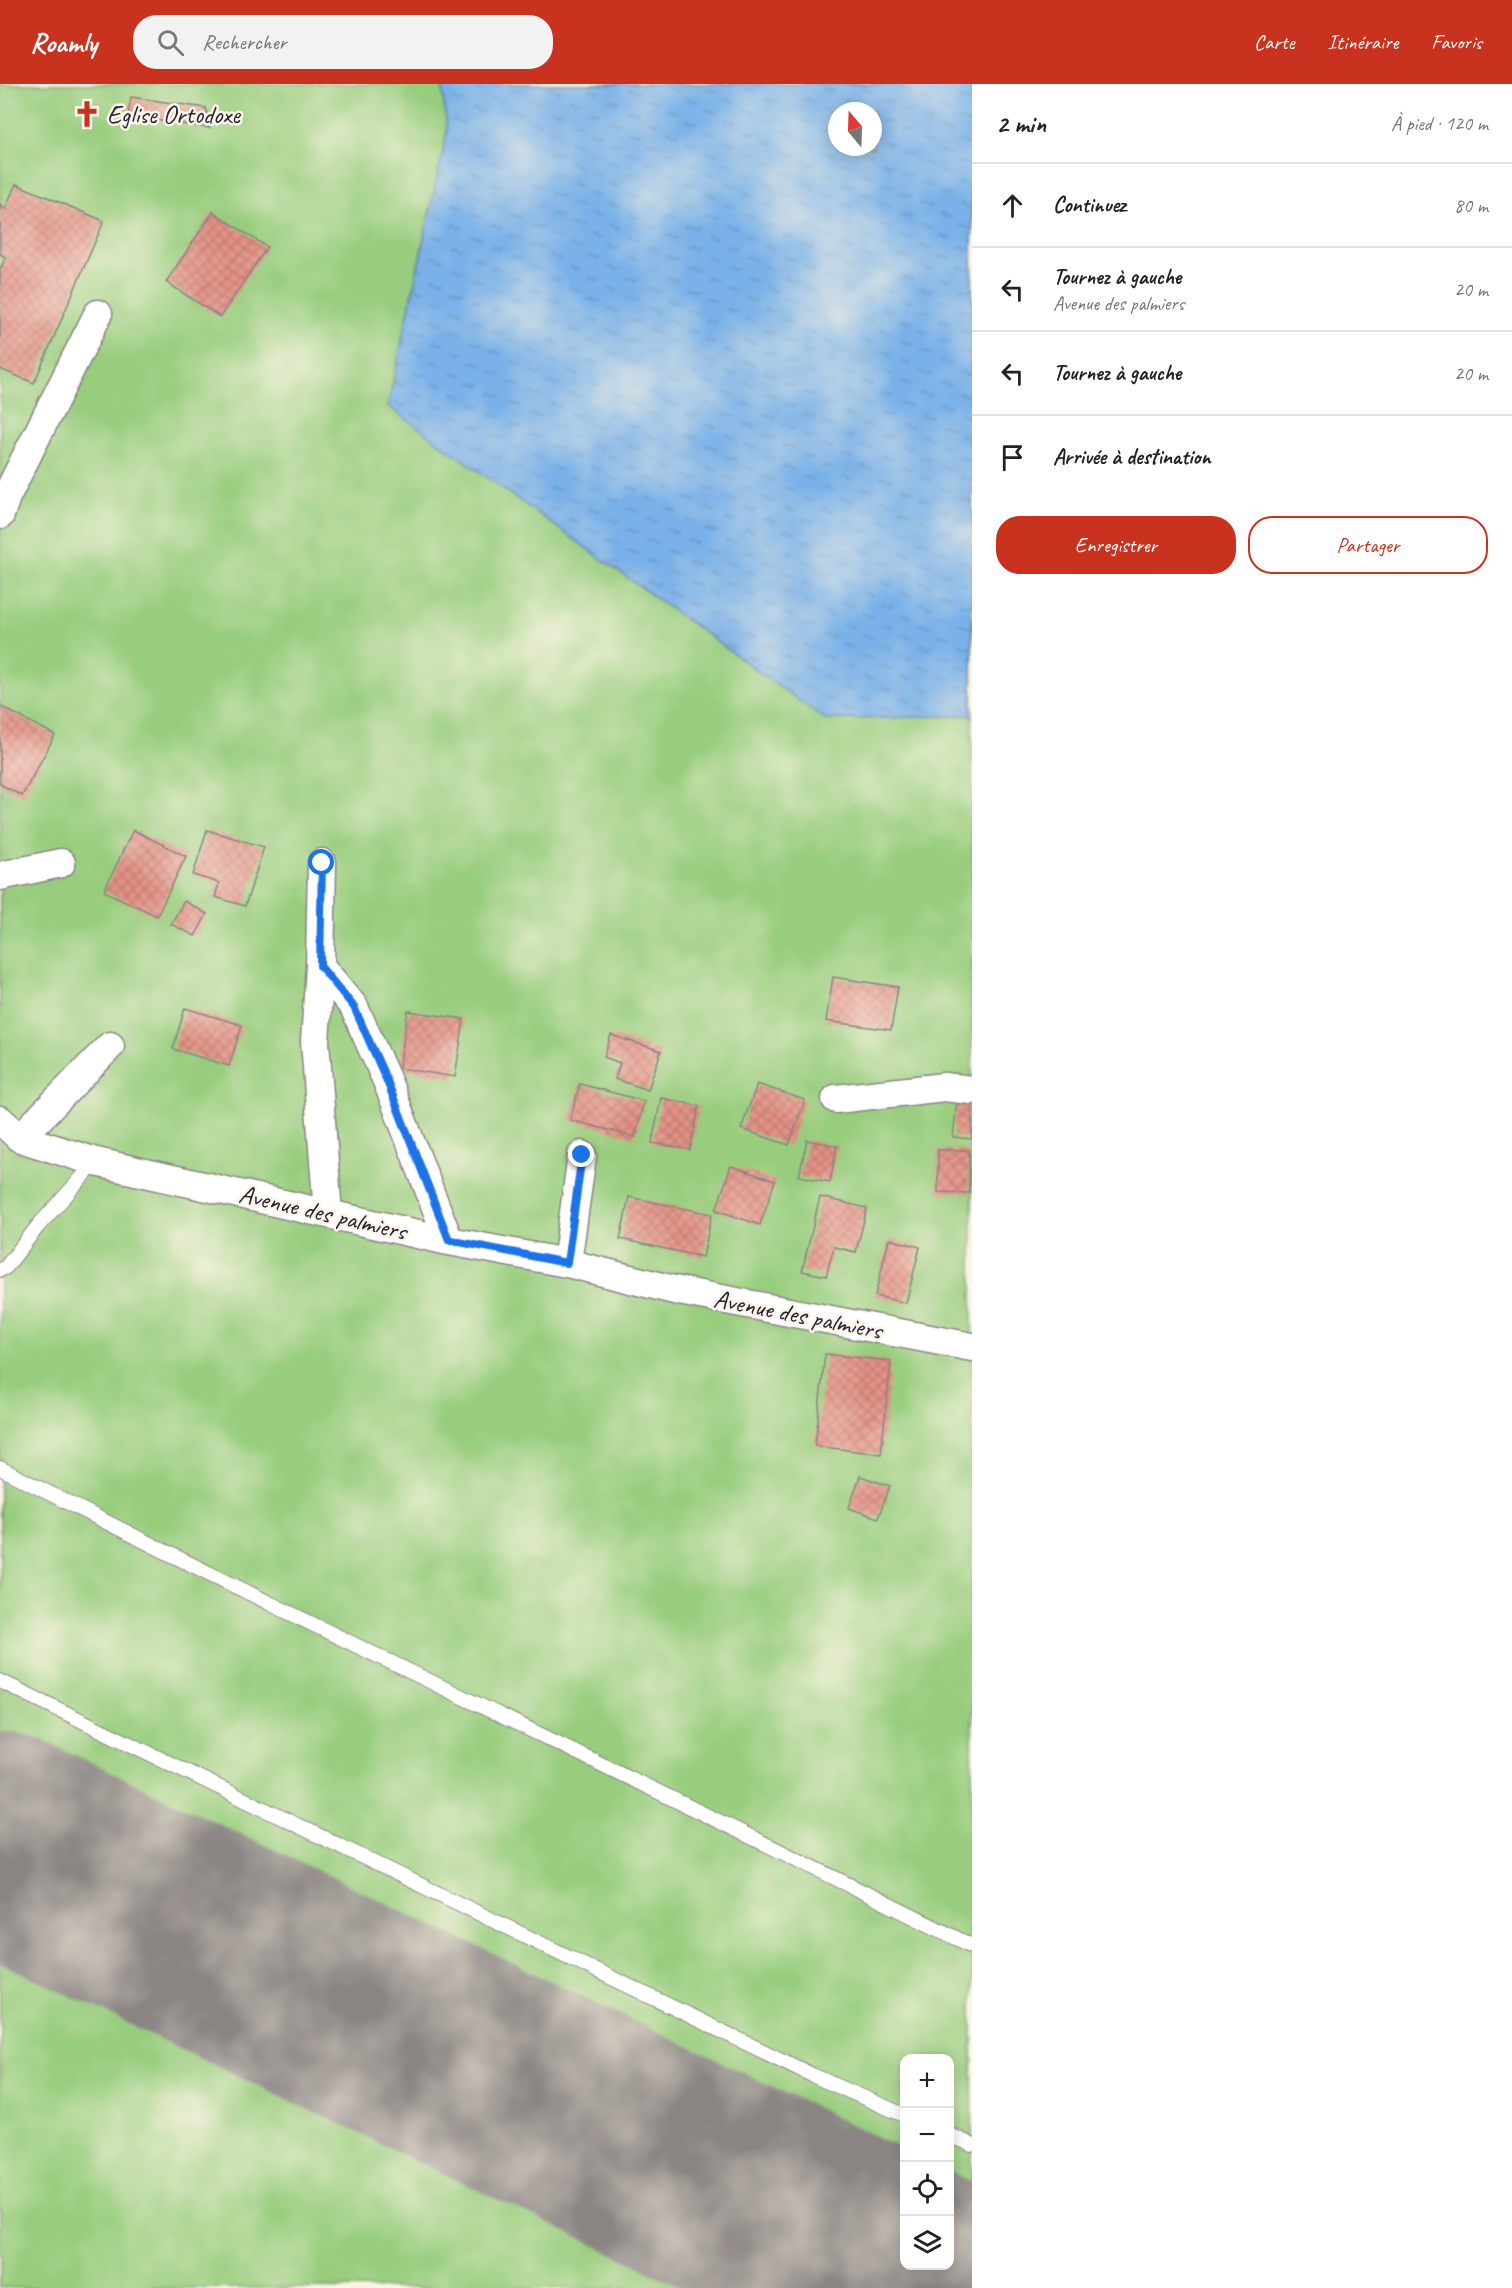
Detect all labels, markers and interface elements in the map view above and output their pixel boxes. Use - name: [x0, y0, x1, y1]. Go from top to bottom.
- search box: [133, 15, 553, 69]
- text: Roamly: [30, 25, 97, 60]
- icon: search: [154, 26, 187, 59]
- text: Rechercher: [202, 28, 287, 56]
- text: Carte: [1254, 29, 1295, 55]
- text: Itinéraire: [1328, 29, 1398, 55]
- text: Favoris: [1431, 29, 1482, 55]
- place label: Eglise Ortodoxe: [107, 98, 241, 131]
- church icon: Eglise Ortodoxe: [72, 99, 102, 129]
- north arrow: [828, 102, 882, 156]
- text: 2 min: [996, 107, 1046, 140]
- text: À pied · 120 m: [1391, 111, 1488, 136]
- icon: ahead: [996, 189, 1029, 222]
- text: Continuez: [1053, 191, 1126, 219]
- text: 80 m: [1454, 193, 1488, 218]
- text: Tournez à gauche: [1053, 263, 1181, 291]
- icon: left: [996, 273, 1029, 306]
- text: 20 m: [1454, 277, 1488, 302]
- text: Avenue des palmiers: [1053, 291, 1184, 316]
- icon: left: [996, 357, 1029, 390]
- text: Tournez à gauche: [1053, 359, 1181, 387]
- text: 20 m: [1454, 361, 1488, 386]
- icon: arrive: [996, 441, 1029, 474]
- text: Arrivée à destination: [1053, 443, 1211, 471]
- button: Enregistrer: [996, 516, 1236, 574]
- button: Partager: [1248, 516, 1488, 574]
- route start: [308, 849, 334, 875]
- route end: [568, 1141, 594, 1167]
- street label: Avenue des palmiers: [236, 1177, 412, 1248]
- street label: Avenue des palmiers: [711, 1282, 887, 1347]
- map controls: [900, 2054, 954, 2270]
- button: +: [900, 2054, 954, 2108]
- button: −: [900, 2108, 954, 2162]
- button: locate: [900, 2162, 954, 2216]
- button: layers: [900, 2216, 954, 2270]

